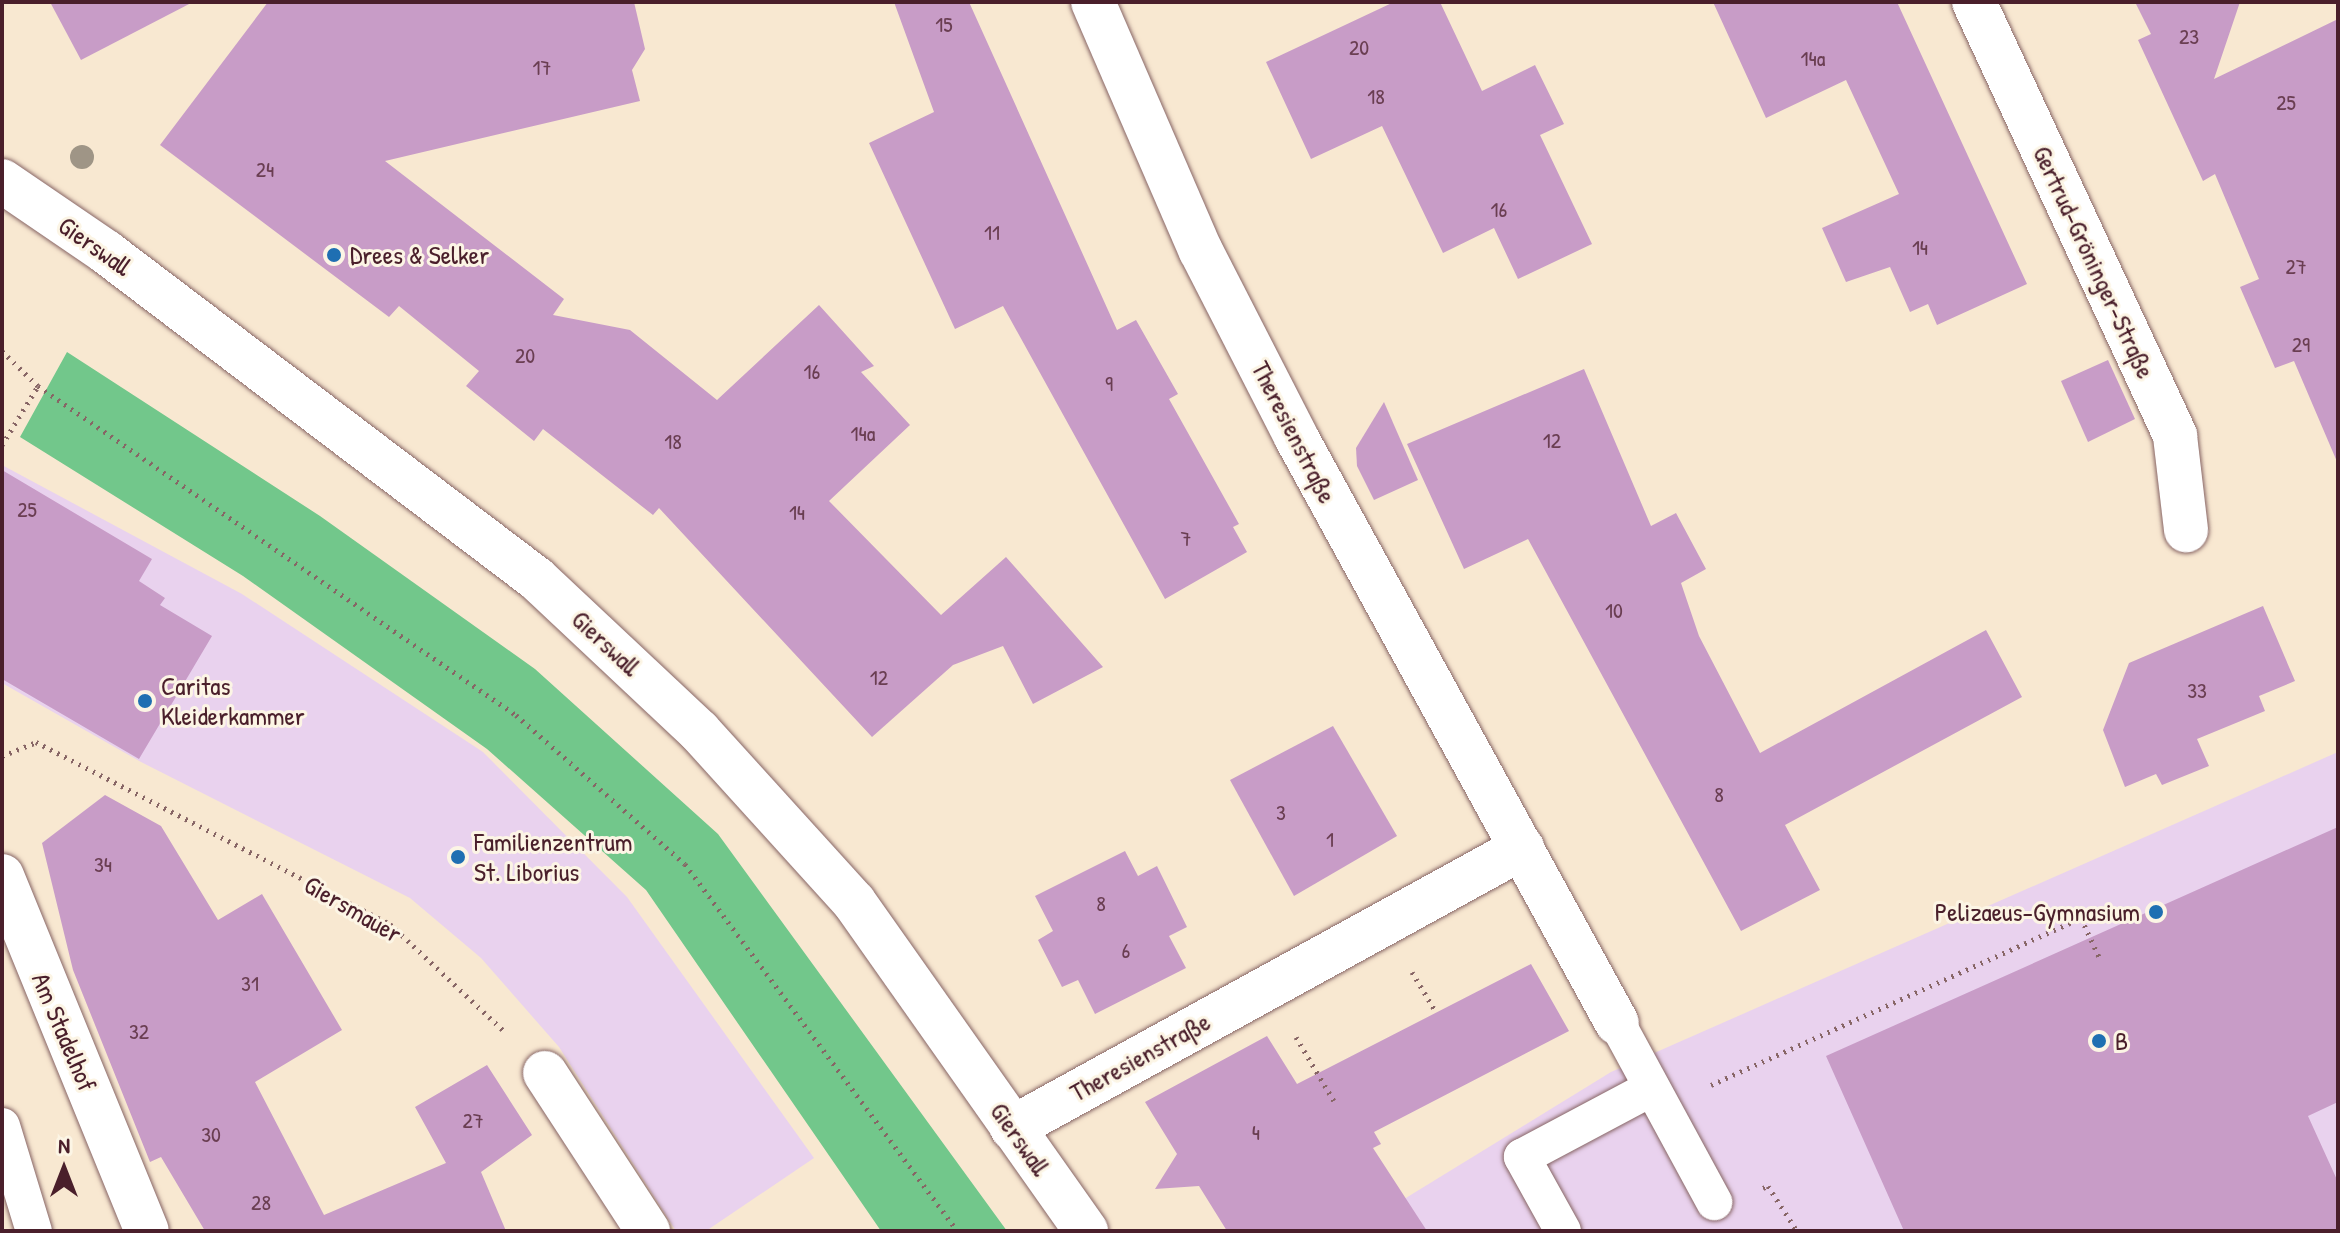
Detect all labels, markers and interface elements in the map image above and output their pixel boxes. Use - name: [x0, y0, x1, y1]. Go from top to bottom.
- house number: 15: [935, 12, 953, 38]
- house number: 23: [2179, 24, 2199, 50]
- house number: 20: [1349, 35, 1369, 61]
- house number: 14a: [1801, 46, 1825, 72]
- house number: 17: [533, 55, 551, 81]
- house number: 18: [1367, 84, 1385, 110]
- house number: 25: [2276, 90, 2296, 116]
- street label: Gertrud-Gröninger-Straße: [2026, 141, 2162, 383]
- house number: 24: [256, 157, 274, 183]
- house number: 16: [1491, 197, 1507, 223]
- street label: Gierswall: [52, 210, 138, 282]
- house number: 11: [984, 220, 1000, 246]
- house number: 14: [1912, 235, 1928, 261]
- place label: Drees & Selker: [350, 239, 489, 271]
- marker: Drees & Selker: [325, 246, 343, 264]
- house number: 27: [2285, 254, 2307, 280]
- house number: 29: [2292, 332, 2310, 358]
- house number: 20: [515, 343, 535, 369]
- street label: Theresienstraße: [1245, 356, 1343, 508]
- house number: 16: [804, 359, 820, 385]
- house number: 9: [1105, 371, 1113, 397]
- house number: 14a: [851, 421, 875, 447]
- house number: 12: [1543, 428, 1561, 454]
- house number: 18: [664, 429, 682, 455]
- house number: 25: [17, 497, 37, 523]
- house number: 14: [789, 500, 805, 526]
- house number: 7: [1181, 526, 1191, 552]
- house number: 10: [1605, 598, 1623, 624]
- street label: Gierswall: [565, 604, 647, 682]
- house number: 12: [870, 665, 888, 691]
- place label: Caritas Kleiderkammer: [161, 670, 305, 732]
- house number: 33: [2187, 678, 2207, 704]
- marker: Caritas Kleiderkammer: [136, 692, 154, 710]
- house number: 8: [1714, 782, 1724, 808]
- house number: 3: [1276, 800, 1286, 826]
- place label: Familienzentrum St. Liborius: [474, 826, 633, 888]
- house number: 1: [1326, 827, 1334, 853]
- marker: Familienzentrum St. Liborius: [449, 848, 467, 866]
- house number: 34: [94, 852, 112, 878]
- street label: Giersmauer: [299, 869, 407, 949]
- house number: 8: [1096, 891, 1106, 917]
- place label: Pelizaeus-Gymnasium: [1935, 896, 2140, 928]
- marker: Pelizaeus-Gymnasium: [2147, 903, 2165, 921]
- house number: 6: [1122, 938, 1130, 964]
- street label: Am Stadelhof: [25, 968, 103, 1096]
- house number: 31: [241, 971, 259, 997]
- street label: Theresienstraße: [1065, 1006, 1215, 1108]
- house number: 32: [129, 1019, 149, 1045]
- place label: B: [2115, 1025, 2128, 1057]
- marker: B: [2090, 1032, 2108, 1050]
- street label: Gierswall: [984, 1096, 1056, 1182]
- house number: 27: [462, 1108, 484, 1134]
- house number: 4: [1252, 1120, 1260, 1146]
- house number: 30: [201, 1122, 221, 1148]
- north arrow: [24, 1129, 104, 1209]
- text: N: [58, 1130, 70, 1160]
- house number: 28: [251, 1190, 271, 1216]

